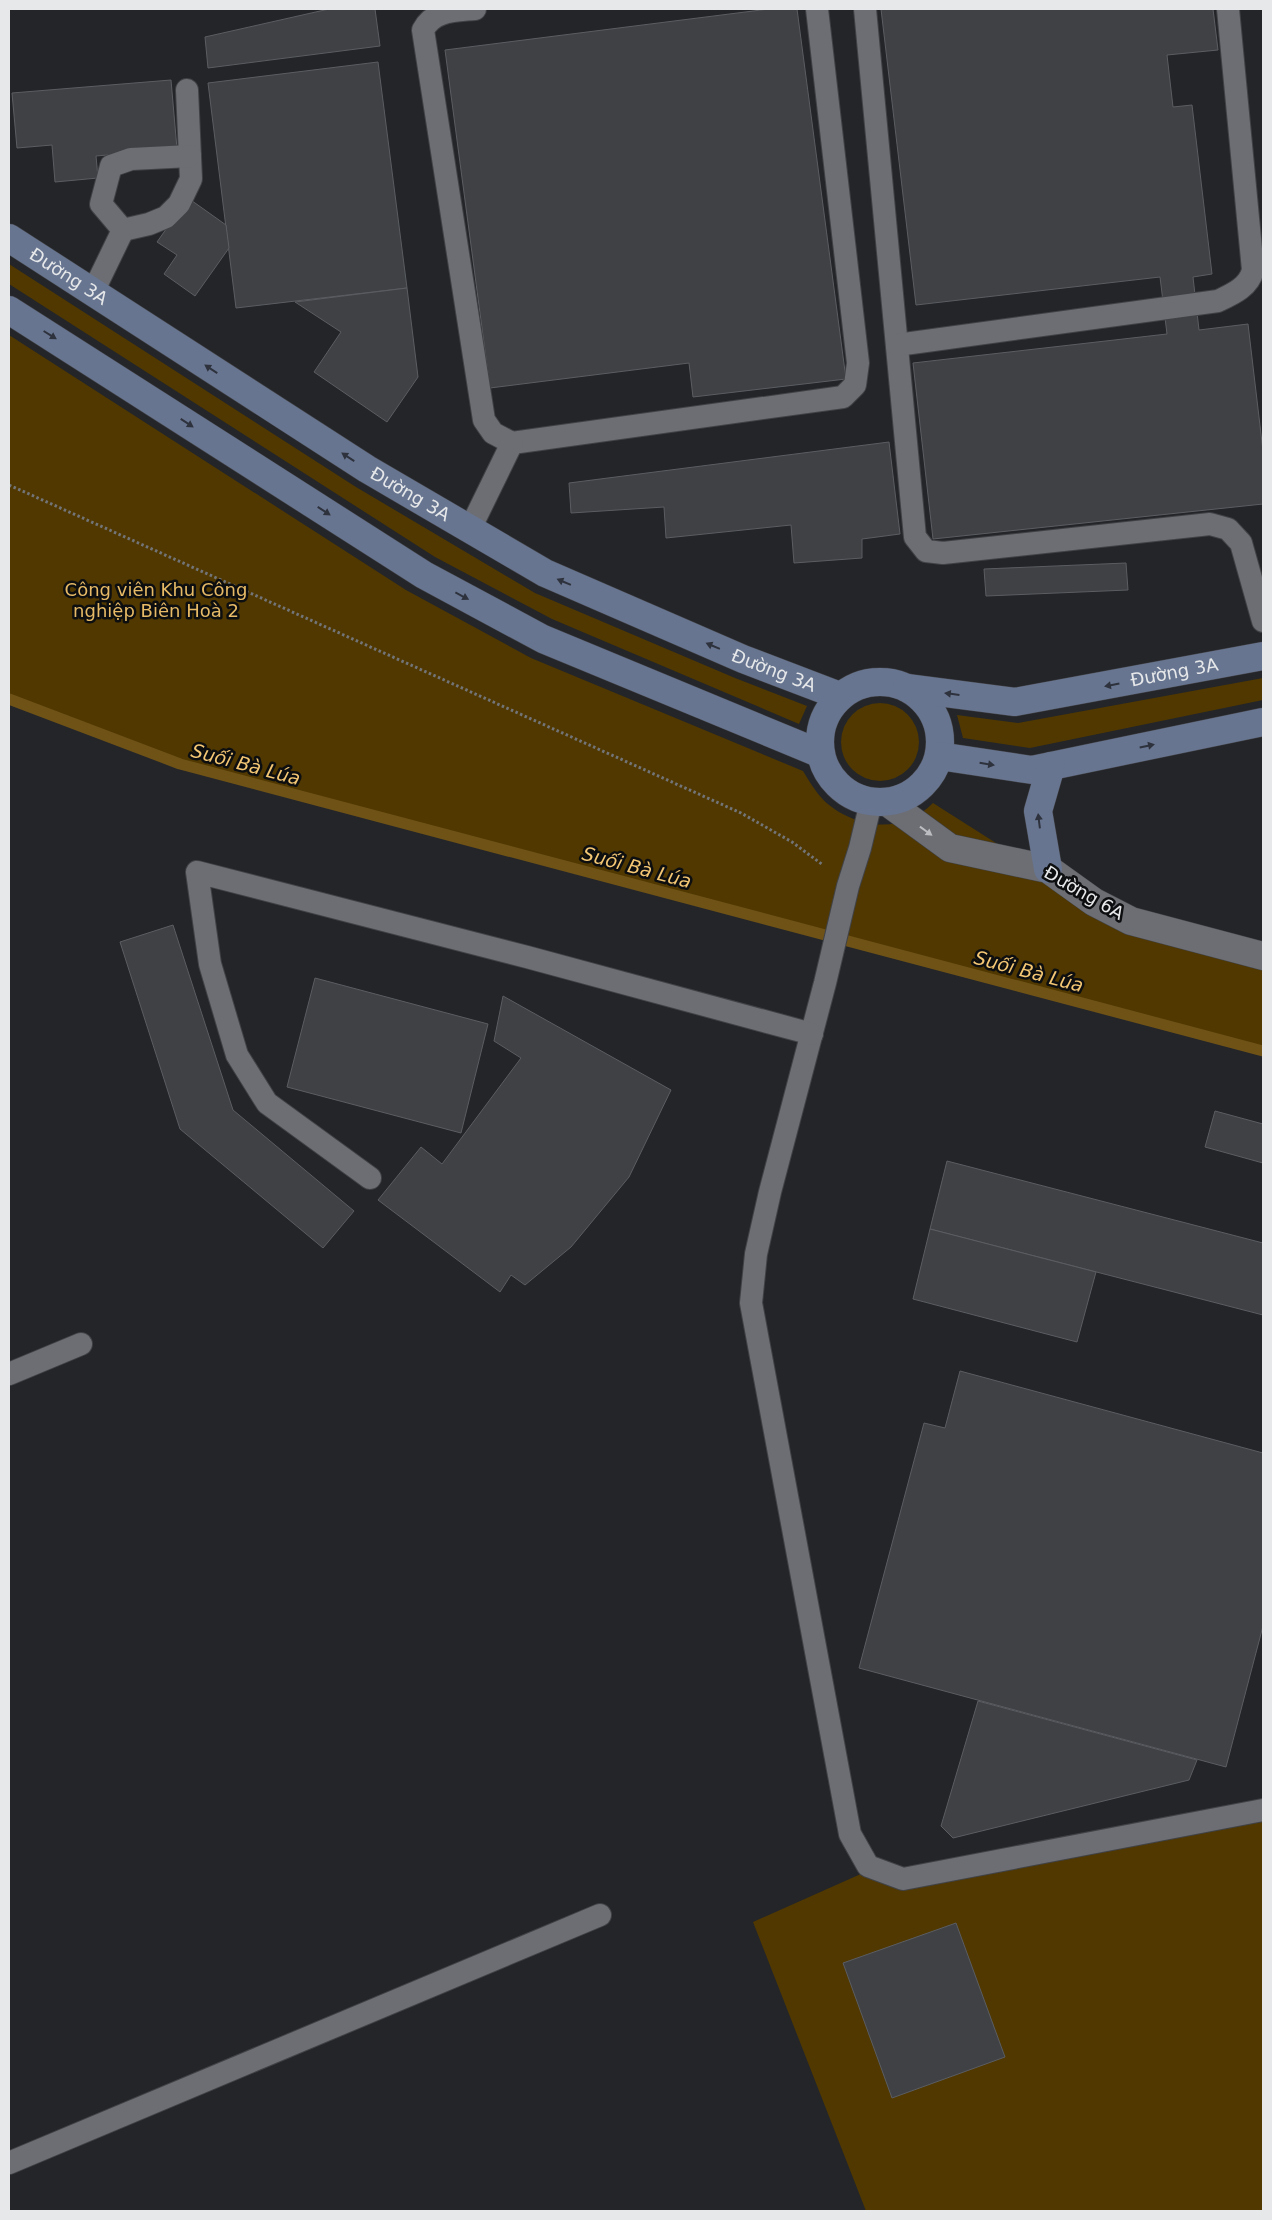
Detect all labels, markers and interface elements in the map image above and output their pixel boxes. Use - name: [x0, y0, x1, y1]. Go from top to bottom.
- street label: Đường 3A: [26, 243, 112, 309]
- one-way arrow: [44, 331, 57, 340]
- one-way arrow: [205, 364, 218, 373]
- one-way arrow: [180, 418, 194, 428]
- one-way arrow: [341, 452, 354, 461]
- street label: Đường 3A: [367, 462, 455, 526]
- one-way arrow: [317, 506, 330, 516]
- one-way arrow: [557, 577, 571, 585]
- park label: Công viên Khu Công nghiệp Biên Hoà 2: [65, 579, 247, 621]
- one-way arrow: [455, 592, 469, 600]
- one-way arrow: [705, 642, 720, 650]
- street label: Đường 3A: [728, 644, 820, 696]
- street label: Đường 3A: [1129, 653, 1221, 690]
- one-way arrow: [1104, 681, 1120, 689]
- one-way arrow: [943, 690, 959, 698]
- water label: Suối Bà Lúa: [189, 739, 303, 789]
- one-way arrow: [1139, 742, 1154, 750]
- one-way arrow: [980, 760, 996, 768]
- one-way arrow: [1035, 812, 1043, 828]
- one-way arrow: [919, 826, 933, 836]
- water label: Suối Bà Lúa: [580, 842, 694, 892]
- street label: Đường 6A: [1041, 861, 1128, 924]
- water label: Suối Bà Lúa: [972, 946, 1086, 996]

